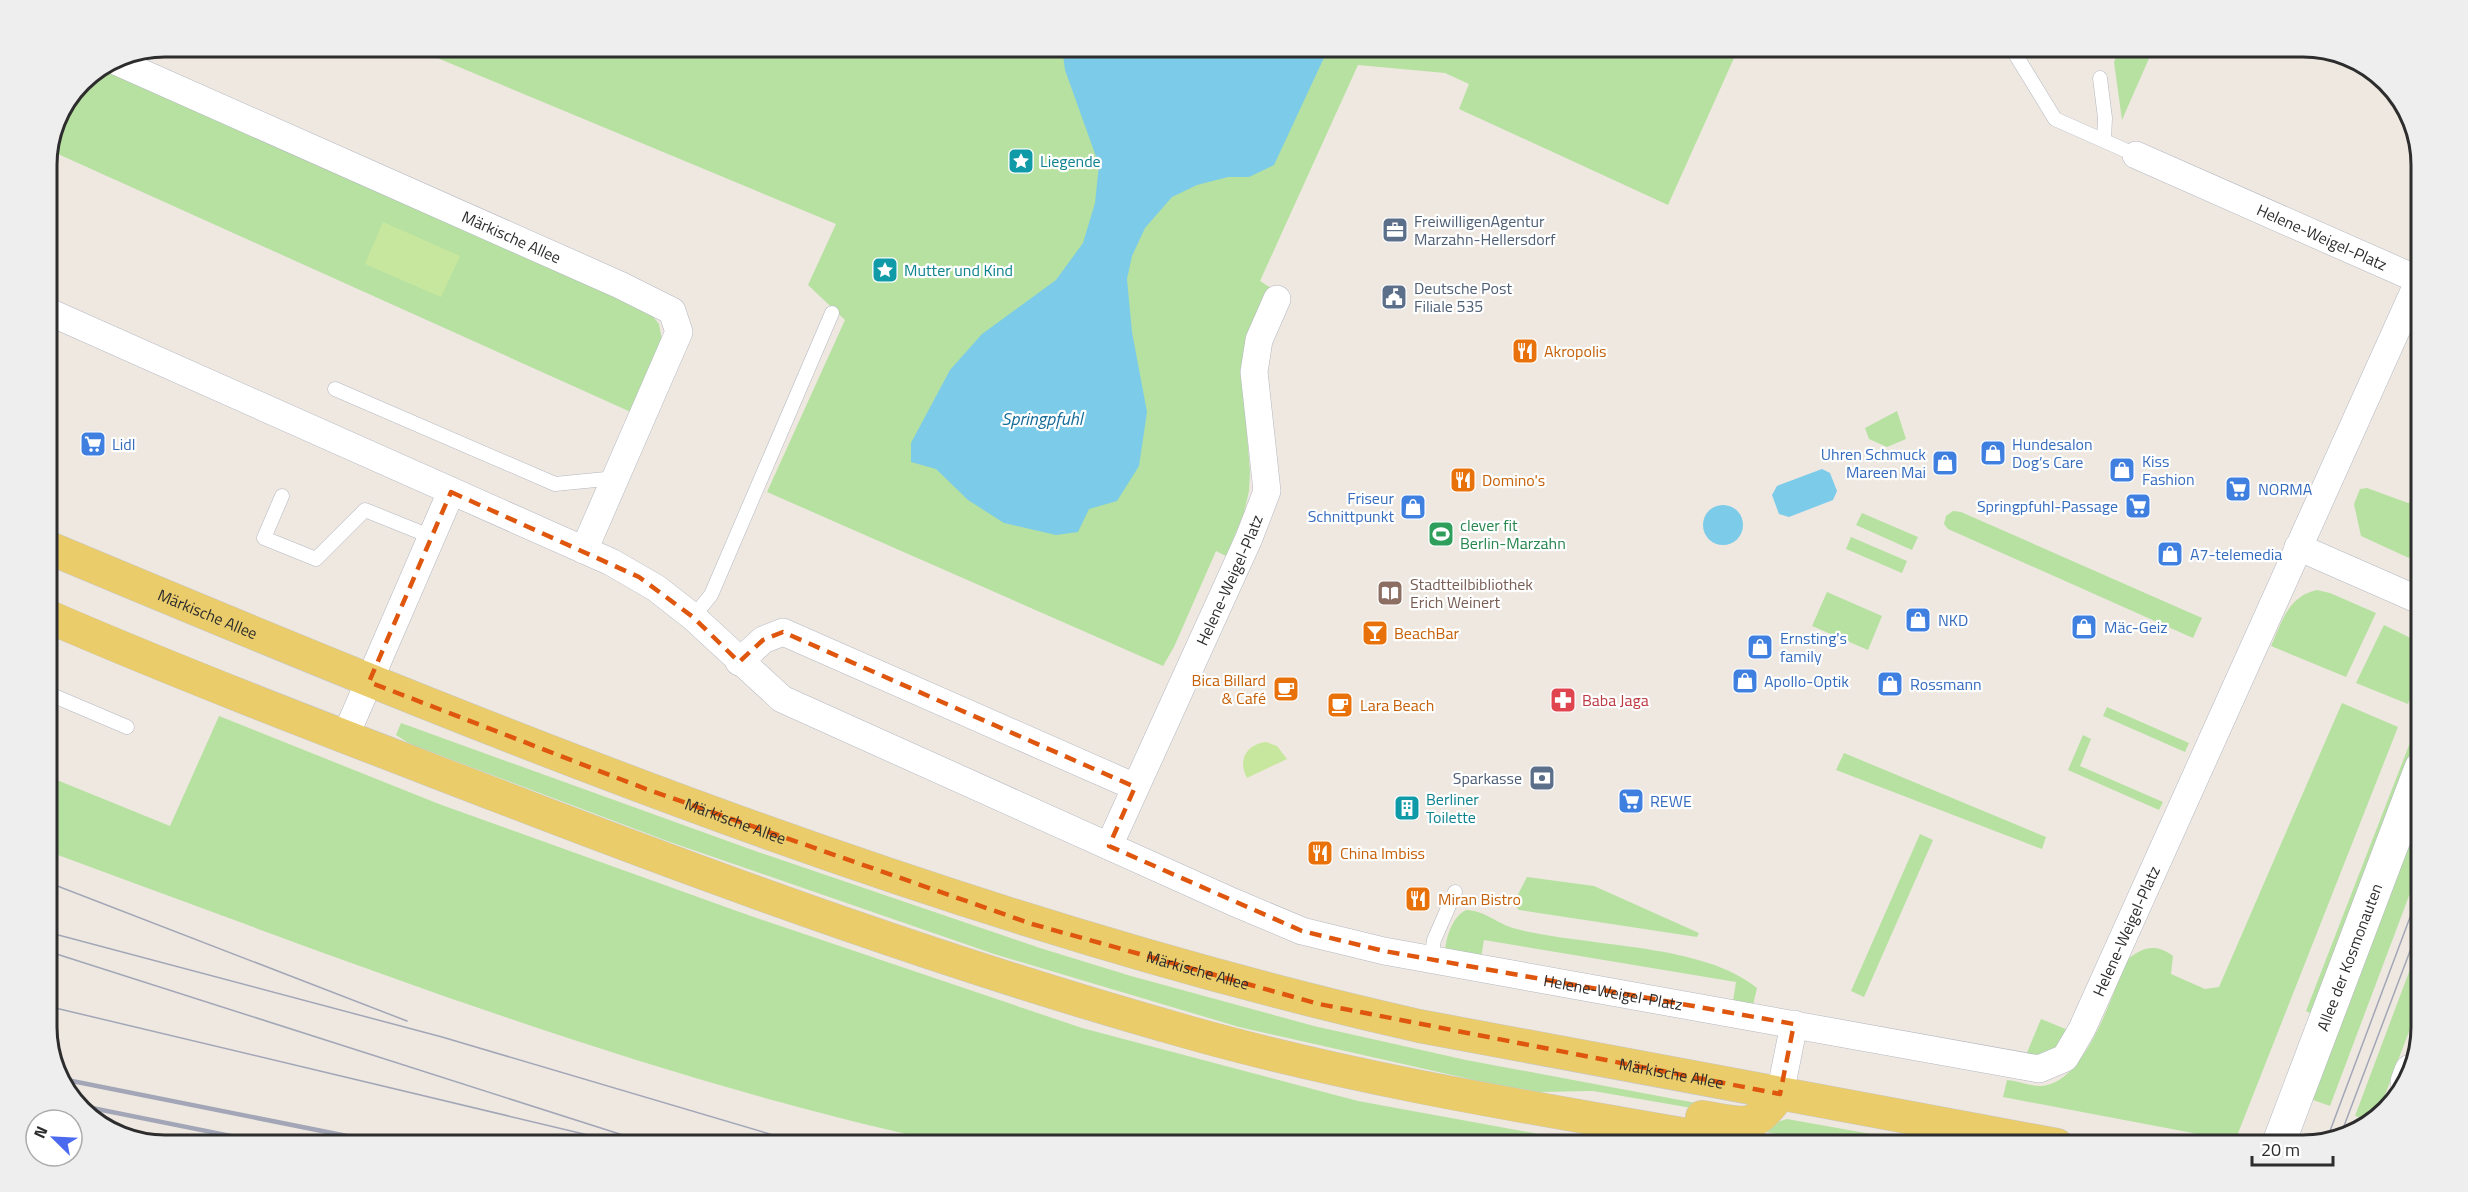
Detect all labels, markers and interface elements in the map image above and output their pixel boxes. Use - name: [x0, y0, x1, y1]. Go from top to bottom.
- place icon: Liegende: [1006, 146, 1036, 176]
- place label: Liegende: [1040, 149, 1101, 173]
- street label: Helene-Weigel-Platz: [2253, 197, 2391, 277]
- street label: Märkische Allee: [458, 204, 565, 269]
- place label: FreiwilligenAgentur Marzahn-Hellersdorf: [1414, 209, 1556, 251]
- office icon: FreiwilligenAgentur Marzahn-Hellersdorf: [1380, 215, 1410, 245]
- place icon: Mutter und Kind: [870, 255, 900, 285]
- place label: Mutter und Kind: [904, 258, 1013, 282]
- place label: Deutsche Post Filiale 535: [1414, 276, 1512, 318]
- public building icon: Deutsche Post Filiale 535: [1379, 282, 1409, 312]
- restaurant icon: Akropolis: [1510, 336, 1540, 366]
- place label: Akropolis: [1544, 339, 1607, 363]
- water label: Springpfuhl: [1001, 405, 1085, 432]
- supermarket icon: Lidl: [78, 429, 108, 459]
- place label: Lidl: [112, 432, 135, 456]
- place label: Hundesalon Dog’s Care: [2012, 432, 2093, 474]
- shop icon: Hundesalon Dog’s Care: [1978, 438, 2008, 468]
- place label: Uhren Schmuck Mareen Mai: [1821, 442, 1926, 484]
- shop icon: Uhren Schmuck Mareen Mai: [1930, 448, 1960, 478]
- place label: Kiss Fashion: [2142, 449, 2194, 491]
- shop icon: Kiss Fashion: [2107, 455, 2137, 485]
- restaurant icon: Domino's: [1448, 465, 1478, 495]
- place label: Domino's: [1482, 468, 1545, 492]
- supermarket icon: NORMA: [2223, 474, 2253, 504]
- place label: NORMA: [2258, 477, 2313, 501]
- place label: Friseur Schnittpunkt: [1308, 486, 1394, 528]
- supermarket icon: Springpfuhl-Passage: [2123, 491, 2153, 521]
- shop icon: Friseur Schnittpunkt: [1398, 492, 1428, 522]
- place label: Springpfuhl-Passage: [1977, 494, 2118, 518]
- street label: Helene-Weigel-Platz: [1190, 511, 1269, 649]
- place label: clever fit Berlin-Marzahn: [1460, 513, 1566, 555]
- sports icon: clever fit Berlin-Marzahn: [1426, 519, 1456, 549]
- shop icon: A7-telemedia: [2155, 539, 2185, 569]
- place label: A7-telemedia: [2190, 542, 2282, 566]
- place label: Stadtteilbibliothek Erich Weinert: [1410, 572, 1533, 614]
- library icon: Stadtteilbibliothek Erich Weinert: [1375, 578, 1405, 608]
- street label: Märkische Allee: [154, 583, 261, 645]
- shop icon: NKD: [1903, 605, 1933, 635]
- place label: NKD: [1938, 608, 1968, 632]
- shop icon: Mäc-Geiz: [2069, 612, 2099, 642]
- place label: Mäc-Geiz: [2104, 615, 2168, 639]
- bar icon: BeachBar: [1360, 618, 1390, 648]
- place label: BeachBar: [1394, 621, 1459, 645]
- place label: Ernsting's family: [1780, 626, 1847, 668]
- shop icon: Ernsting's family: [1745, 632, 1775, 662]
- shop icon: Apollo-Optik: [1730, 666, 1760, 696]
- place label: Bica Billard & Café: [1192, 668, 1266, 710]
- place label: Apollo-Optik: [1764, 669, 1849, 693]
- shop icon: Rossmann: [1875, 669, 1905, 699]
- place label: Rossmann: [1910, 672, 1982, 696]
- cafe icon: Bica Billard & Café: [1271, 674, 1301, 704]
- pharmacy icon: Baba Jaga: [1548, 685, 1578, 715]
- place label: Baba Jaga: [1582, 688, 1649, 712]
- cafe icon: Lara Beach: [1325, 690, 1355, 720]
- place label: Lara Beach: [1360, 693, 1434, 717]
- bank icon: Sparkasse: [1527, 763, 1557, 793]
- place label: Sparkasse: [1453, 766, 1522, 790]
- supermarket icon: REWE: [1616, 786, 1646, 816]
- place label: Berliner Toilette: [1426, 787, 1479, 829]
- place label: REWE: [1650, 789, 1692, 813]
- street label: Märkische Allee: [681, 792, 789, 850]
- building icon: Berliner Toilette: [1392, 793, 1422, 823]
- restaurant icon: China Imbiss: [1305, 838, 1335, 868]
- place label: China Imbiss: [1340, 841, 1425, 865]
- street label: Helene-Weigel-Platz: [2086, 862, 2166, 1000]
- street label: Allee der Kosmonauten: [2310, 880, 2388, 1034]
- restaurant icon: Miran Bistro: [1403, 884, 1433, 914]
- place label: Miran Bistro: [1438, 887, 1521, 911]
- street label: Märkische Allee: [1144, 944, 1252, 996]
- street label: Helene-Weigel-Platz: [1542, 968, 1685, 1017]
- street label: Märkische Allee: [1617, 1052, 1726, 1095]
- north arrow: [24, 1108, 84, 1168]
- text: N: [27, 1122, 54, 1142]
- scale bar: [2252, 1129, 2333, 1167]
- text: 20 m: [2261, 1136, 2300, 1163]

